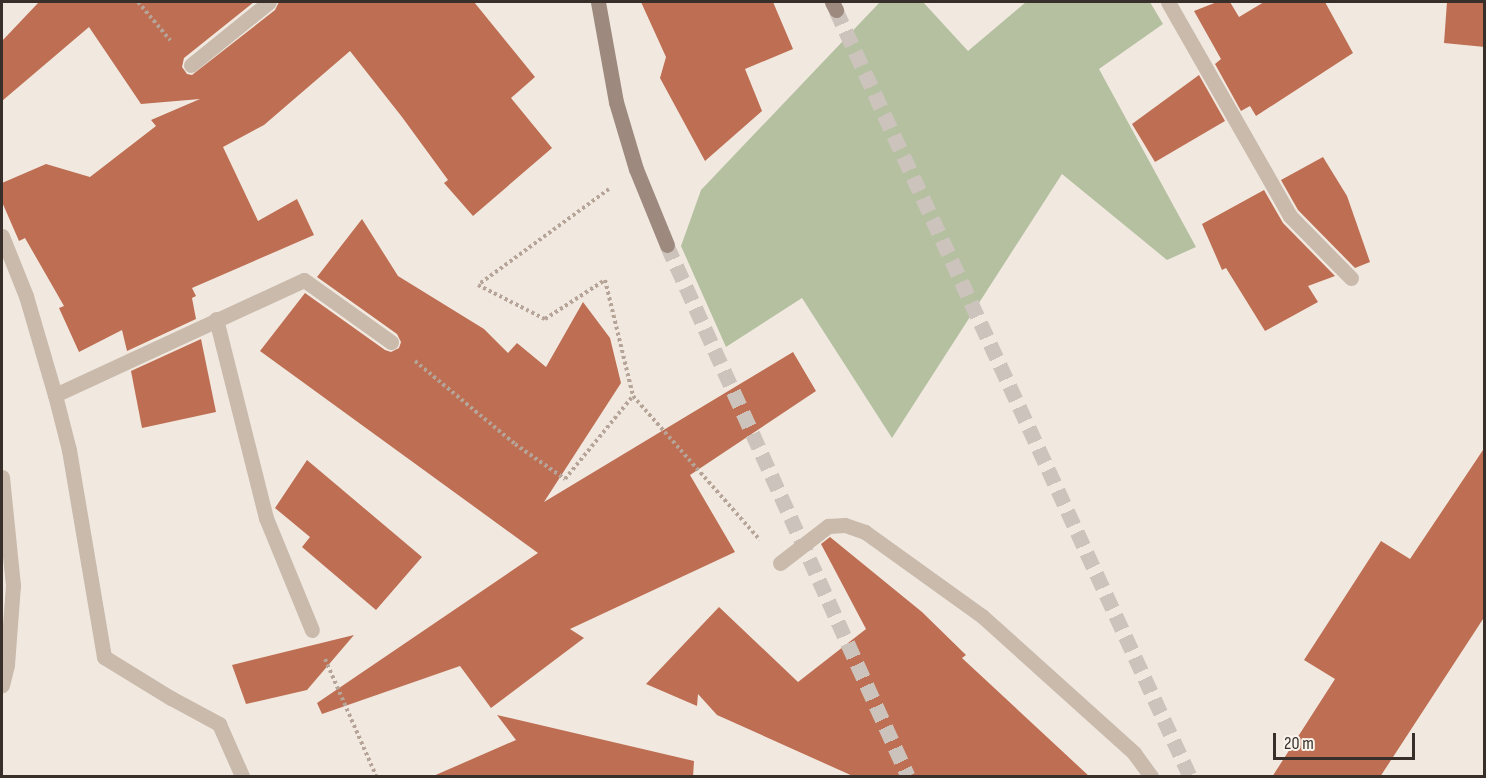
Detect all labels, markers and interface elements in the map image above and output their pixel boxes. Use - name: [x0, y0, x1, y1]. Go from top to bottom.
- scale bar: [1276, 721, 1418, 759]
- text: 20 m: [1284, 733, 1314, 754]

